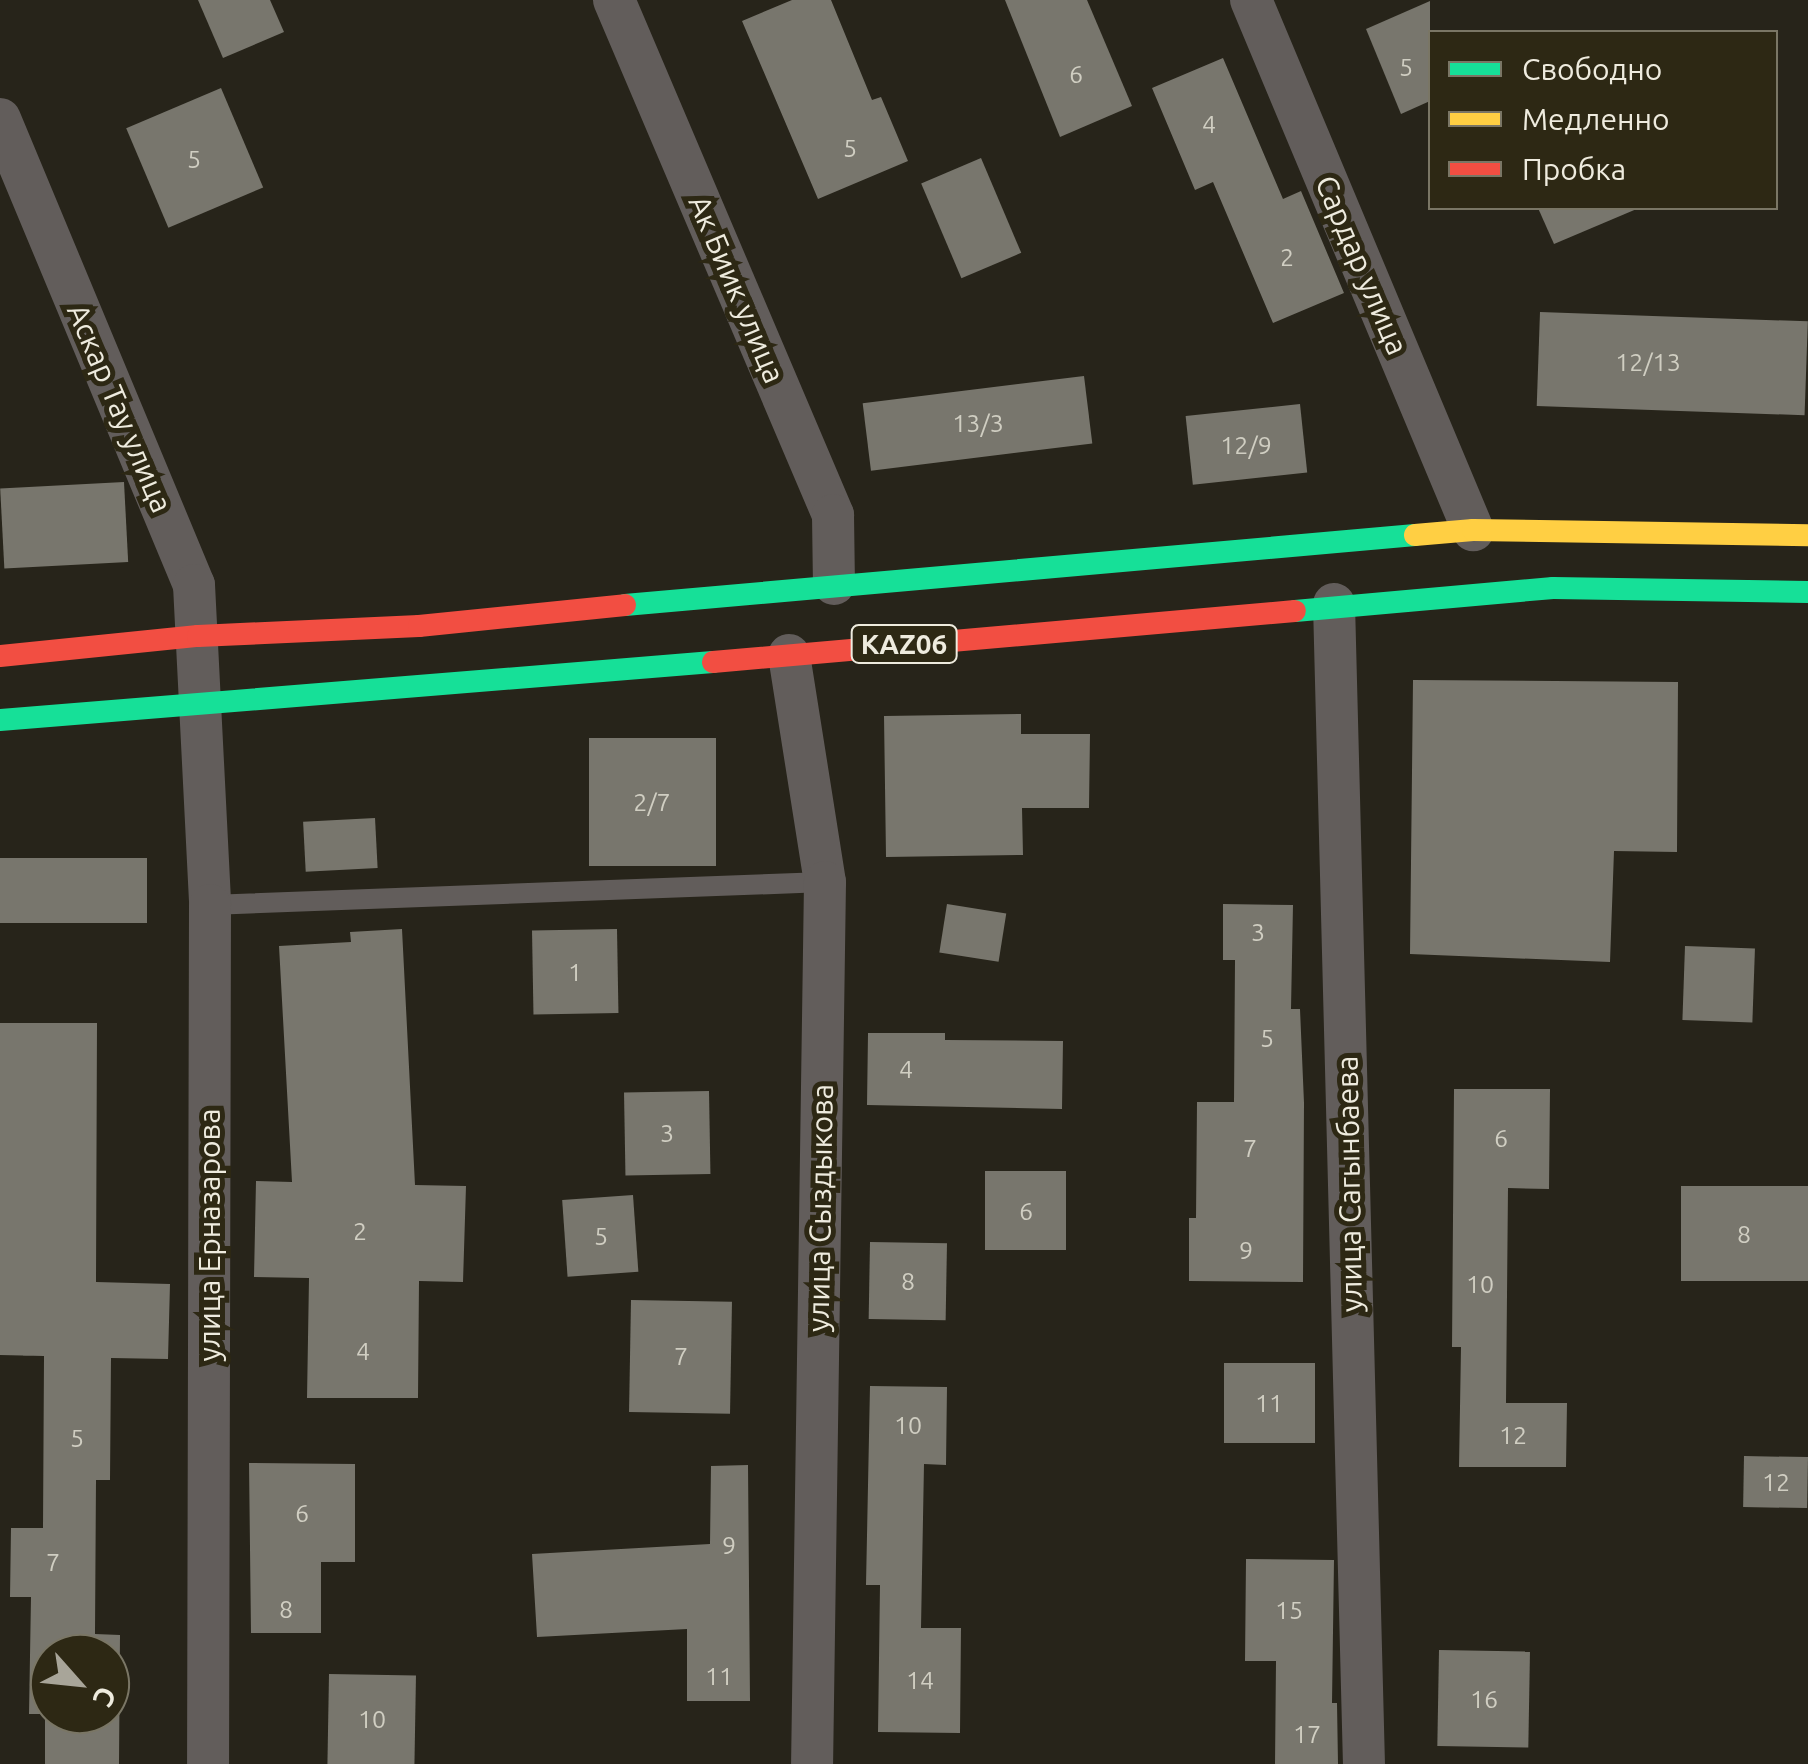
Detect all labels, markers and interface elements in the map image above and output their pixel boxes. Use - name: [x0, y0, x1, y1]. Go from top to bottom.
- legend: [1428, 30, 1778, 210]
- house number: 5: [1399, 52, 1413, 82]
- text: Свободно: [1522, 52, 1662, 86]
- house number: 6: [1069, 59, 1083, 89]
- text: Медленно: [1522, 102, 1670, 136]
- house number: 4: [1202, 109, 1216, 139]
- house number: 5: [843, 133, 857, 163]
- house number: 5: [187, 144, 201, 174]
- text: Пробка: [1522, 152, 1626, 186]
- street label: Сардар улица: [1308, 170, 1416, 360]
- street label: Ак Биик улица: [681, 190, 793, 388]
- house number: 2: [1280, 242, 1294, 272]
- street label: Аскар Тау улица: [60, 298, 180, 518]
- house number: 12/13: [1615, 347, 1681, 377]
- house number: 13/3: [952, 408, 1004, 438]
- house number: 12/9: [1220, 430, 1272, 460]
- road number: KАZ06: [849, 621, 959, 667]
- house number: 2/7: [633, 787, 671, 817]
- house number: 3: [1251, 917, 1265, 947]
- house number: 1: [568, 957, 582, 987]
- house number: 5: [1260, 1023, 1274, 1053]
- house number: 4: [899, 1054, 913, 1084]
- street label: улица Сагынбаева: [1329, 1056, 1369, 1312]
- street label: улица Сыздыкова: [800, 1084, 840, 1332]
- street label: улица Ерназарова: [191, 1108, 227, 1362]
- house number: 3: [660, 1118, 674, 1148]
- house number: 6: [1494, 1123, 1508, 1153]
- house number: 7: [1243, 1133, 1257, 1163]
- house number: 6: [1019, 1196, 1033, 1226]
- house number: 2: [353, 1216, 367, 1246]
- house number: 8: [1737, 1219, 1751, 1249]
- house number: 5: [594, 1221, 608, 1251]
- house number: 9: [1239, 1235, 1253, 1265]
- house number: 8: [901, 1266, 915, 1296]
- house number: 10: [1466, 1269, 1494, 1299]
- house number: 4: [356, 1336, 370, 1366]
- house number: 7: [674, 1341, 688, 1371]
- house number: 11: [1255, 1388, 1283, 1418]
- house number: 10: [894, 1410, 922, 1440]
- house number: 12: [1499, 1420, 1527, 1450]
- house number: 5: [70, 1423, 84, 1453]
- house number: 12: [1762, 1467, 1790, 1497]
- house number: 6: [295, 1498, 309, 1528]
- house number: 9: [722, 1530, 736, 1560]
- house number: 7: [46, 1547, 60, 1577]
- house number: 8: [279, 1594, 293, 1624]
- house number: 15: [1275, 1595, 1303, 1625]
- north arrow: [30, 1634, 130, 1734]
- house number: 11: [705, 1661, 733, 1691]
- house number: 14: [906, 1665, 934, 1695]
- text: С: [88, 1682, 123, 1712]
- house number: 16: [1470, 1684, 1498, 1714]
- house number: 10: [358, 1704, 386, 1734]
- house number: 17: [1293, 1719, 1321, 1749]

